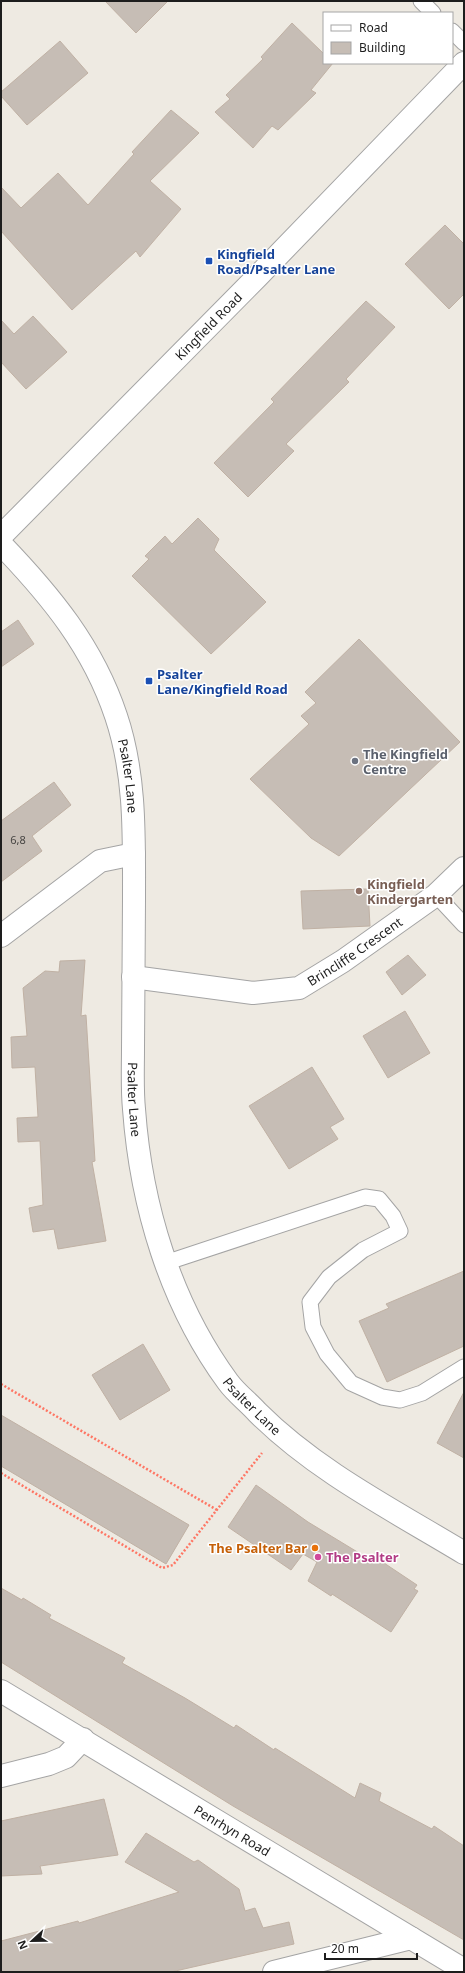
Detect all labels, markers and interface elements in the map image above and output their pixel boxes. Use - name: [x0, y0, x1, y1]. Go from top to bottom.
- legend: [323, 12, 453, 64]
- text: Road: [359, 19, 388, 36]
- text: Building: [359, 39, 406, 56]
- place label: Kingfield Road/Psalter Lane: [217, 245, 335, 278]
- marker: Kingfield Road/Psalter Lane: [204, 256, 214, 266]
- street label: Kingfield Road: [171, 288, 246, 364]
- place label: Psalter Lane/Kingfield Road: [157, 665, 288, 698]
- marker: Psalter Lane/Kingfield Road: [144, 676, 154, 686]
- street label: Psalter Lane: [114, 737, 142, 814]
- place label: The Kingfield Centre: [363, 745, 448, 778]
- marker: The Kingfield Centre: [350, 756, 360, 766]
- house number: 6,8: [10, 832, 26, 847]
- place label: Kingfield Kindergarten: [367, 875, 453, 908]
- marker: Kingfield Kindergarten: [354, 886, 364, 896]
- street label: Brincliffe Crescent: [304, 913, 406, 990]
- street label: Psalter Lane: [124, 1062, 146, 1138]
- street label: Psalter Lane: [219, 1374, 285, 1439]
- place label: The Psalter Bar: [209, 1539, 307, 1557]
- marker: The Psalter Bar: [310, 1543, 320, 1553]
- place label: The Psalter: [326, 1548, 399, 1566]
- marker: The Psalter: [313, 1552, 323, 1562]
- street label: Penrhyn Road: [191, 1800, 274, 1860]
- north arrow: [12, 1921, 52, 1961]
- scale bar: [325, 1935, 417, 1961]
- text: N: [14, 1938, 31, 1952]
- text: 20 m: [331, 1940, 359, 1957]

